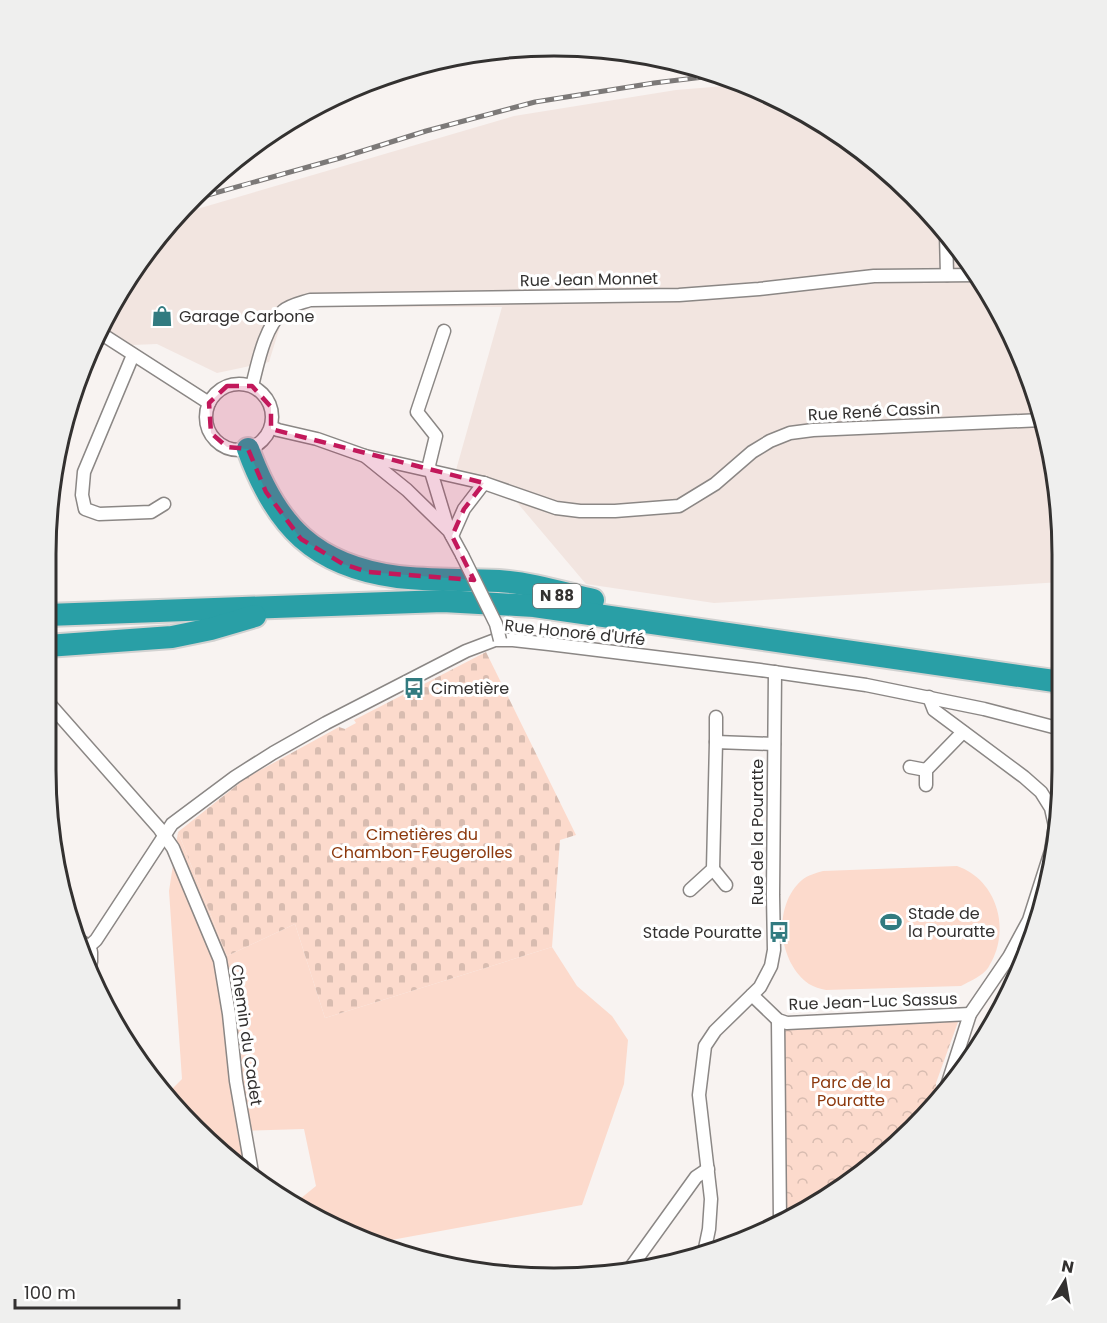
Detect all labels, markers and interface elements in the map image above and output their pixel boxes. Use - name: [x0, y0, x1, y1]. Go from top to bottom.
- street label: Rue Jean Monnet: [520, 267, 658, 292]
- shop icon: Garage Carbone: [150, 304, 174, 328]
- place label: Garage Carbone: [179, 305, 314, 328]
- street label: Rue René Cassin: [807, 397, 941, 426]
- road number: N 88: [533, 584, 581, 608]
- street label: Rue Honoré d'Urfé: [503, 614, 647, 651]
- bus stop icon: Cimetière: [402, 676, 426, 700]
- place label: Cimetière: [431, 677, 509, 700]
- street label: Rue de la Pouratte: [746, 759, 769, 905]
- park label: Cimetières du Chambon-Feugerolles: [331, 823, 513, 864]
- place label: Stade de la Pouratte: [908, 902, 995, 943]
- sports icon: Stade de la Pouratte: [879, 910, 903, 934]
- bus stop icon: Stade Pouratte: [767, 920, 791, 944]
- place label: Stade Pouratte: [643, 921, 762, 944]
- street label: Chemin du Cadet: [225, 963, 268, 1107]
- street label: Rue Jean-Luc Sassus: [788, 987, 958, 1016]
- park label: Parc de la Pouratte: [811, 1071, 891, 1112]
- north arrow: [1035, 1251, 1095, 1311]
- text: N: [1060, 1254, 1076, 1279]
- scale bar: [15, 1272, 178, 1310]
- text: 100 m: [24, 1280, 76, 1305]

